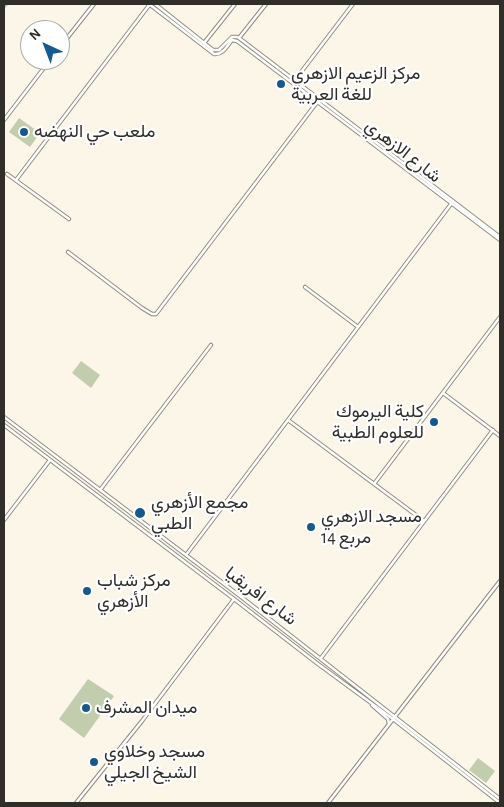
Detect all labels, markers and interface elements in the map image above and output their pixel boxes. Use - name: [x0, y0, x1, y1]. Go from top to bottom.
- north arrow: [20, 20, 70, 70]
- text: N: [27, 26, 44, 43]
- place label: مركز الزعيم الازهري للغة العربية: [291, 63, 420, 106]
- marker: مركز الزعيم الازهري للغة العربية: [275, 78, 287, 90]
- street label: شارع الازهري: [361, 115, 445, 187]
- place label: ملعب حي النهضه: [34, 121, 155, 143]
- marker: ملعب حي النهضه: [18, 126, 30, 138]
- place label: كلية اليرموك للعلوم الطبية: [332, 401, 424, 444]
- marker: كلية اليرموك للعلوم الطبية: [428, 416, 440, 428]
- place label: مجمع الأزهري الطبي: [151, 492, 248, 534]
- marker: مجمع الأزهري الطبي: [133, 506, 147, 520]
- place label: مسجد الازهري مربع 14: [321, 506, 422, 548]
- marker: مسجد الازهري مربع 14: [305, 521, 317, 533]
- street label: شارع افريقيا: [221, 562, 301, 630]
- place label: مركز شباب الأزهري: [97, 570, 171, 612]
- marker: مركز شباب الأزهري: [81, 585, 93, 597]
- place label: ميدان المشرف: [96, 697, 197, 719]
- marker: ميدان المشرف: [80, 702, 92, 714]
- place label: مسجد وخلاوي الشيخ الجيلي: [104, 741, 205, 784]
- marker: مسجد وخلاوي الشيخ الجيلي: [88, 756, 100, 768]

